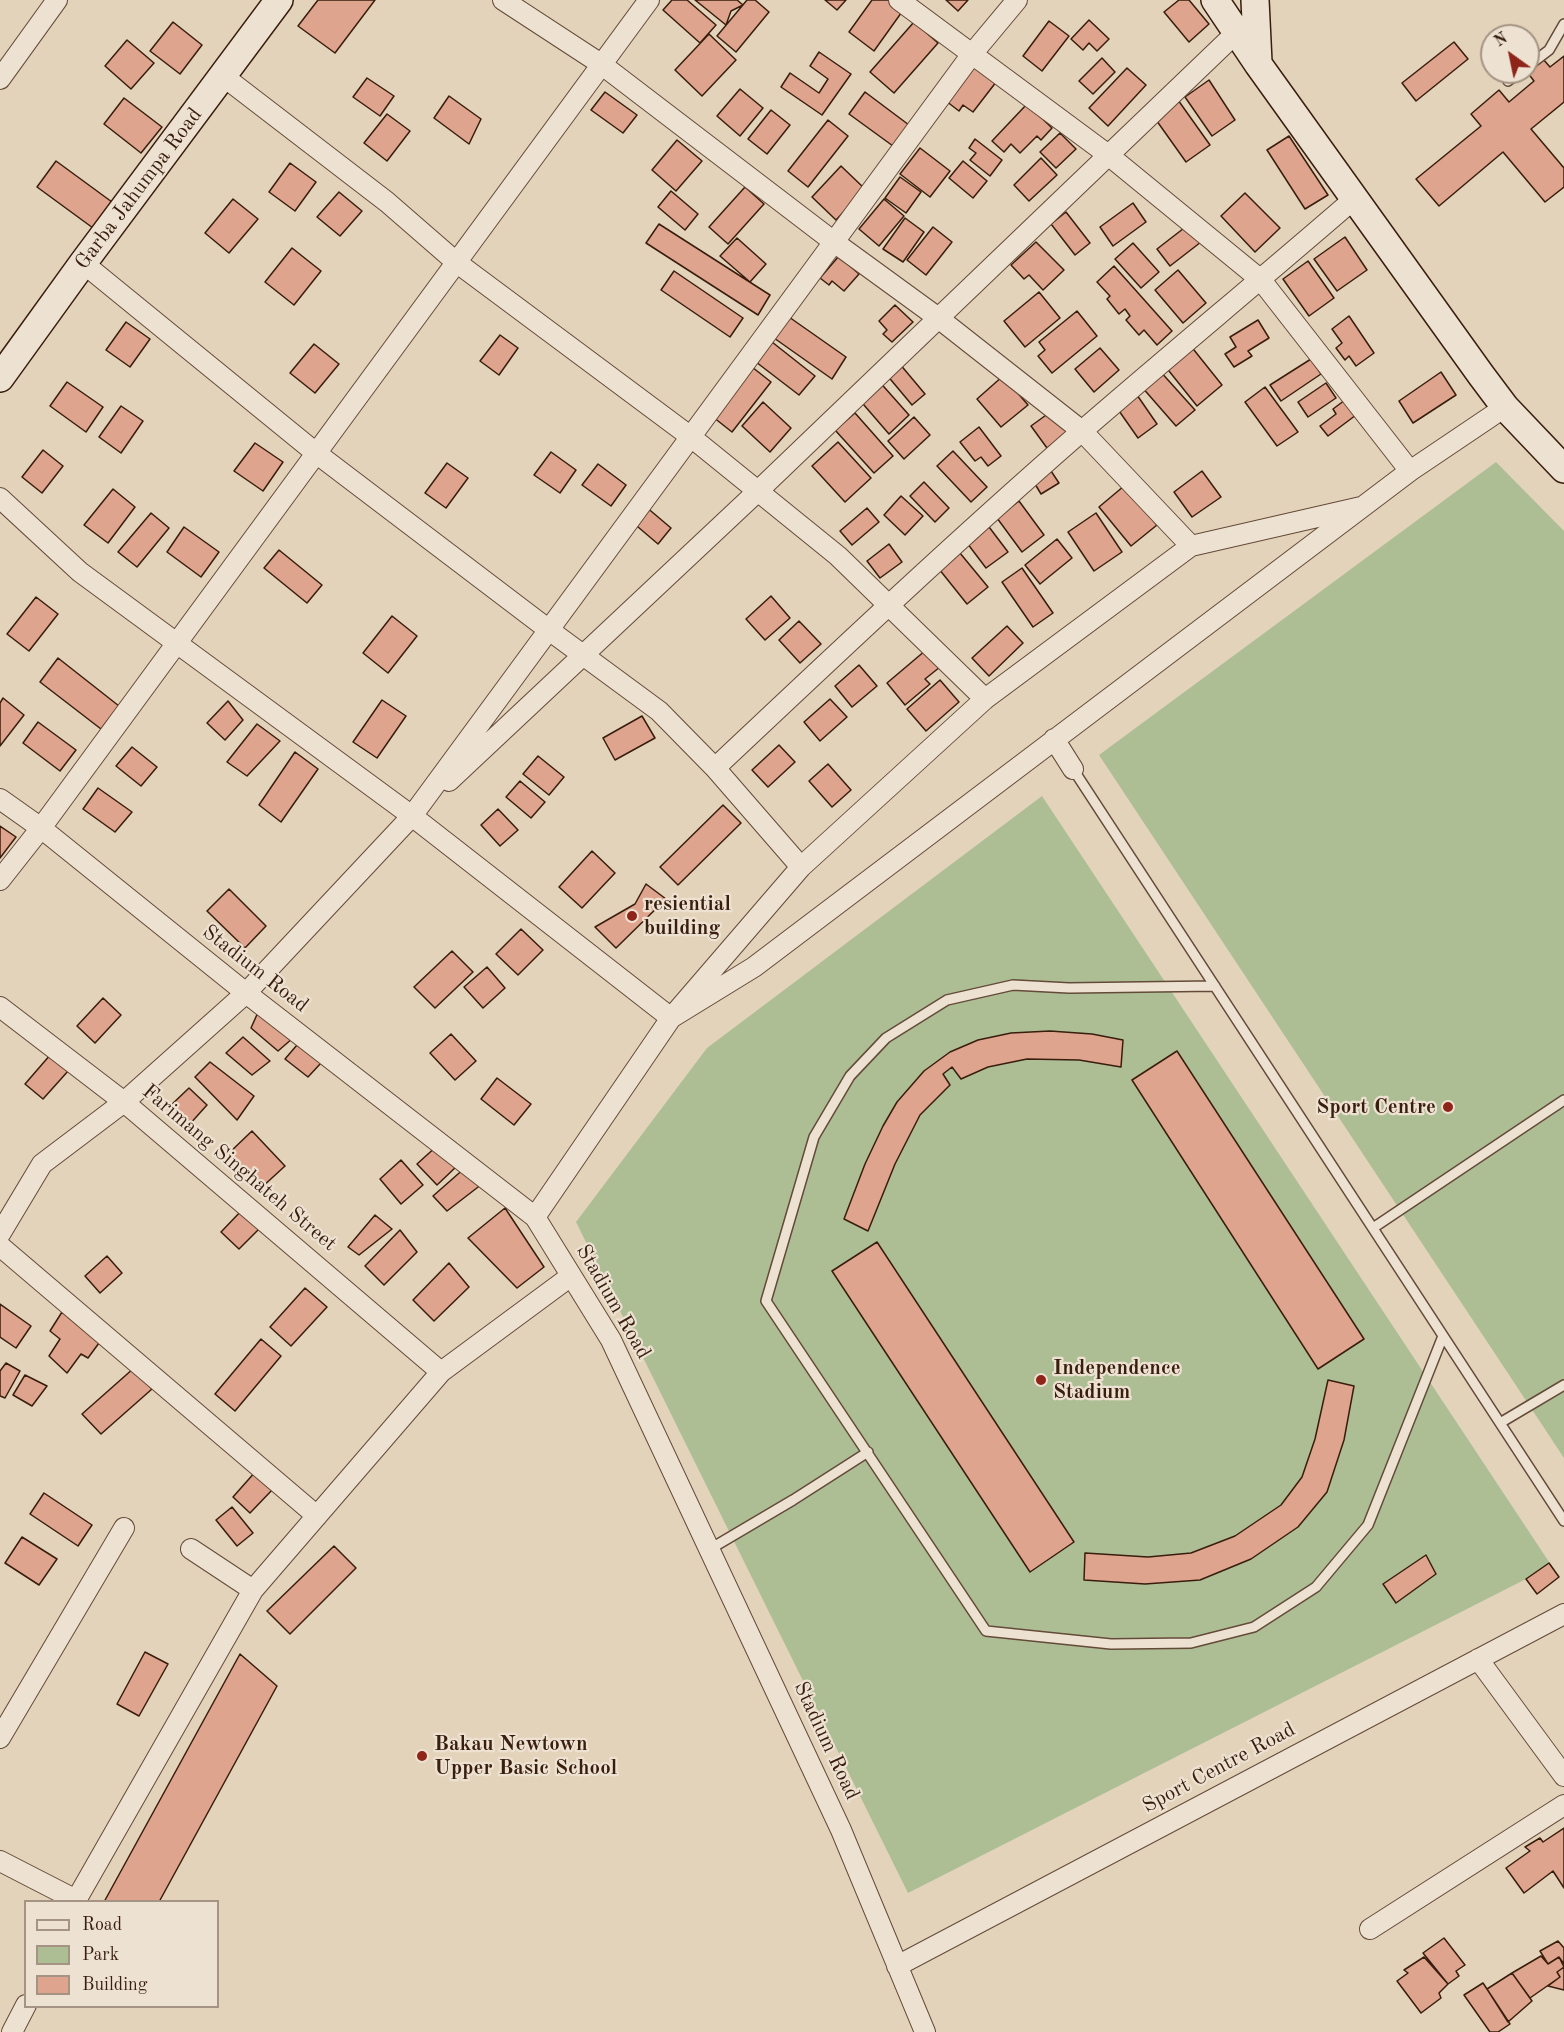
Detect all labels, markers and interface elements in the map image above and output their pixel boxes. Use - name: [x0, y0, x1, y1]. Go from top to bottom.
- north arrow: [1480, 24, 1540, 84]
- text: N: [1492, 31, 1511, 51]
- street label: Garba Jahumpa Road: [70, 103, 208, 275]
- place label: resiential building: [644, 891, 731, 941]
- marker: resiential building: [625, 909, 639, 923]
- street label: Stadium Road: [197, 920, 313, 1018]
- street label: Farimang Singhateh Street: [137, 1079, 341, 1257]
- place label: Sport Centre: [1316, 1094, 1436, 1120]
- marker: Sport Centre: [1441, 1100, 1455, 1114]
- street label: Stadium Road: [570, 1240, 656, 1364]
- place label: Independence Stadium: [1053, 1355, 1181, 1405]
- marker: Independence Stadium: [1034, 1373, 1048, 1387]
- street label: Stadium Road: [788, 1678, 864, 1804]
- street label: Sport Centre Road: [1138, 1717, 1300, 1819]
- place label: Bakau Newtown Upper Basic School: [434, 1731, 617, 1781]
- marker: Bakau Newtown Upper Basic School: [415, 1749, 429, 1763]
- legend: [24, 1900, 219, 2008]
- text: Road: [82, 1916, 122, 1934]
- text: Park: [82, 1946, 119, 1964]
- text: Building: [82, 1976, 147, 1994]

